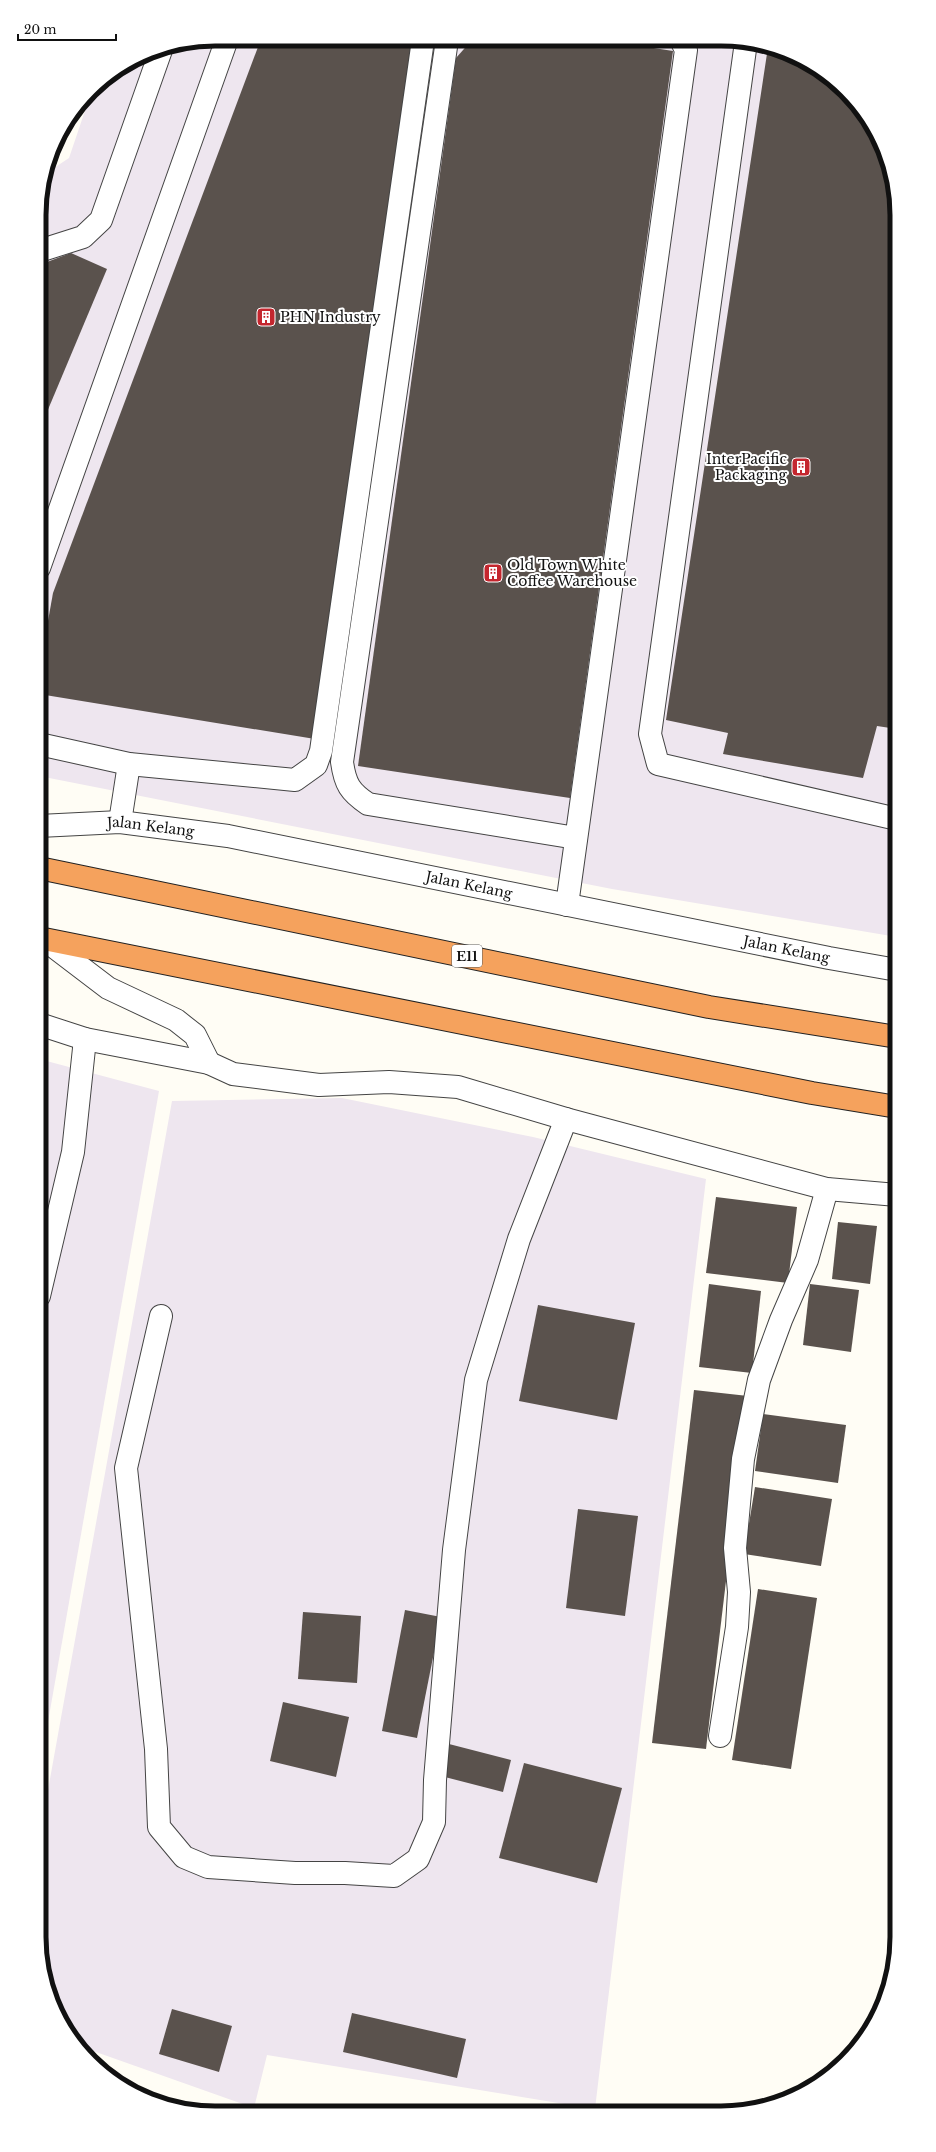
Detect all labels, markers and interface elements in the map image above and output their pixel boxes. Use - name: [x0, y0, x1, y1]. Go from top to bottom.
- scale bar: [18, 16, 116, 42]
- text: 20 m: [24, 22, 56, 37]
- building icon: PHN Industry: [255, 306, 277, 328]
- place label: PHN Industry: [280, 308, 381, 326]
- place label: InterPacific Packaging: [706, 450, 788, 484]
- building icon: InterPacific Packaging: [790, 456, 812, 478]
- place label: Old Town White Coffee Warehouse: [507, 556, 637, 590]
- building icon: Old Town White Coffee Warehouse: [482, 562, 504, 584]
- street label: Jalan Kelang: [105, 813, 196, 841]
- street label: Jalan Kelang: [422, 867, 515, 903]
- street label: Jalan Kelang: [740, 931, 832, 967]
- road number: E11: [452, 945, 482, 967]

